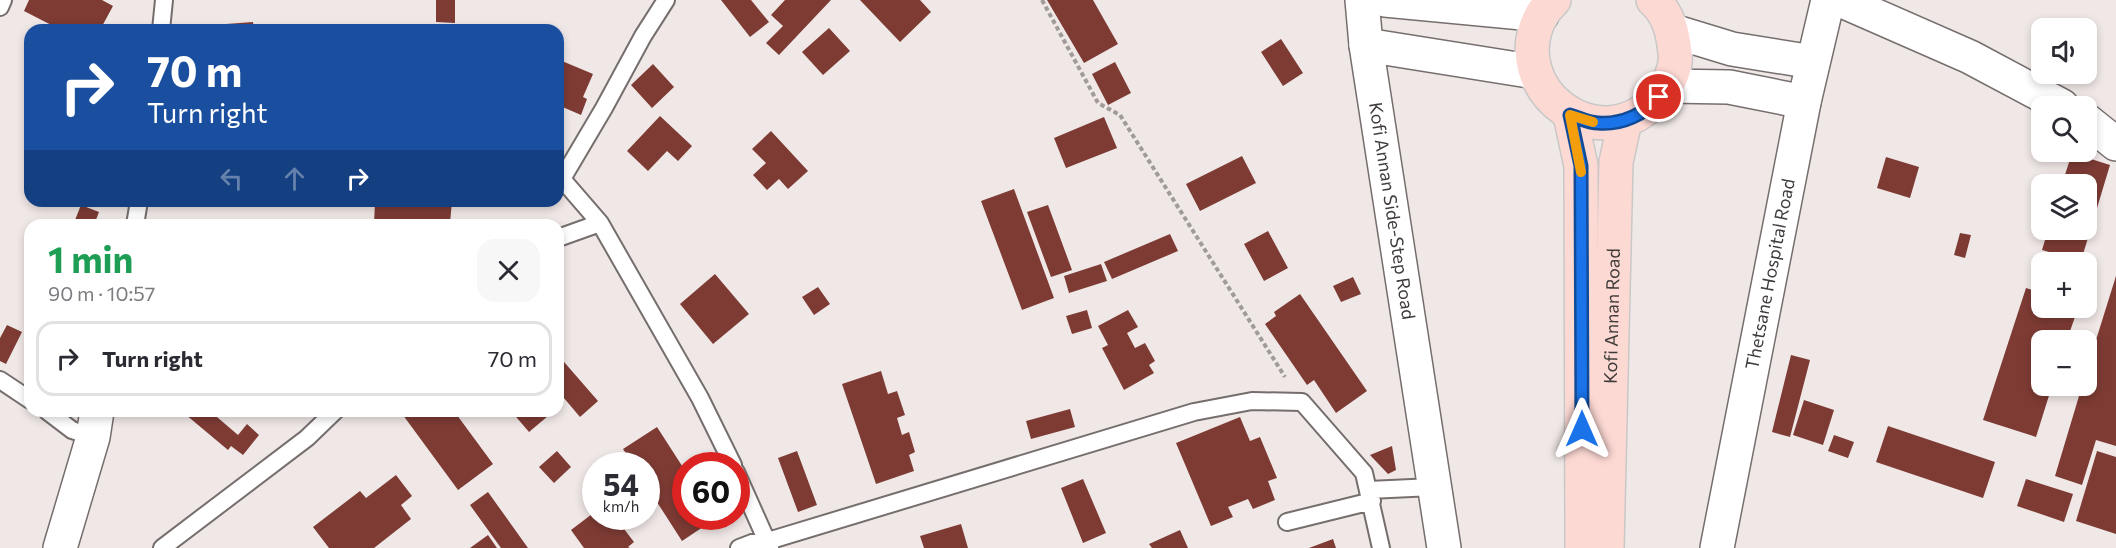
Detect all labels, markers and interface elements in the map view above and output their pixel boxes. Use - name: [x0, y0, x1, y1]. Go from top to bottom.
- map controls: [2031, 18, 2097, 396]
- button: sound: [2031, 18, 2097, 84]
- text: 70 m: [147, 44, 242, 96]
- icon: right: [48, 48, 126, 126]
- pin: [1633, 71, 1684, 122]
- icon: arrive: [1642, 80, 1675, 113]
- text: Turn right: [147, 96, 267, 129]
- button: search: [2031, 96, 2097, 162]
- street label: Kofi Annan Side-Step Road: [1365, 100, 1420, 321]
- icon: left: [215, 162, 248, 195]
- icon: ahead: [278, 162, 311, 195]
- icon: right: [341, 162, 374, 195]
- button: layers: [2031, 174, 2097, 240]
- street label: Thetsane Hospital Road: [1740, 177, 1799, 371]
- text: 1 min: [48, 236, 133, 280]
- button: close: [477, 239, 540, 302]
- street label: Kofi Annan Road: [1599, 248, 1624, 384]
- button: +: [2031, 252, 2097, 318]
- text: 90 m · 10:57: [48, 281, 155, 305]
- button: −: [2031, 330, 2097, 396]
- icon: right: [51, 342, 84, 375]
- text: Turn right: [102, 345, 203, 372]
- text: 70 m: [488, 345, 537, 372]
- position arrow: [1550, 397, 1614, 461]
- speed limit sign: 60: [672, 452, 750, 530]
- text: 54: [603, 465, 639, 502]
- text: km/h: [603, 497, 639, 515]

